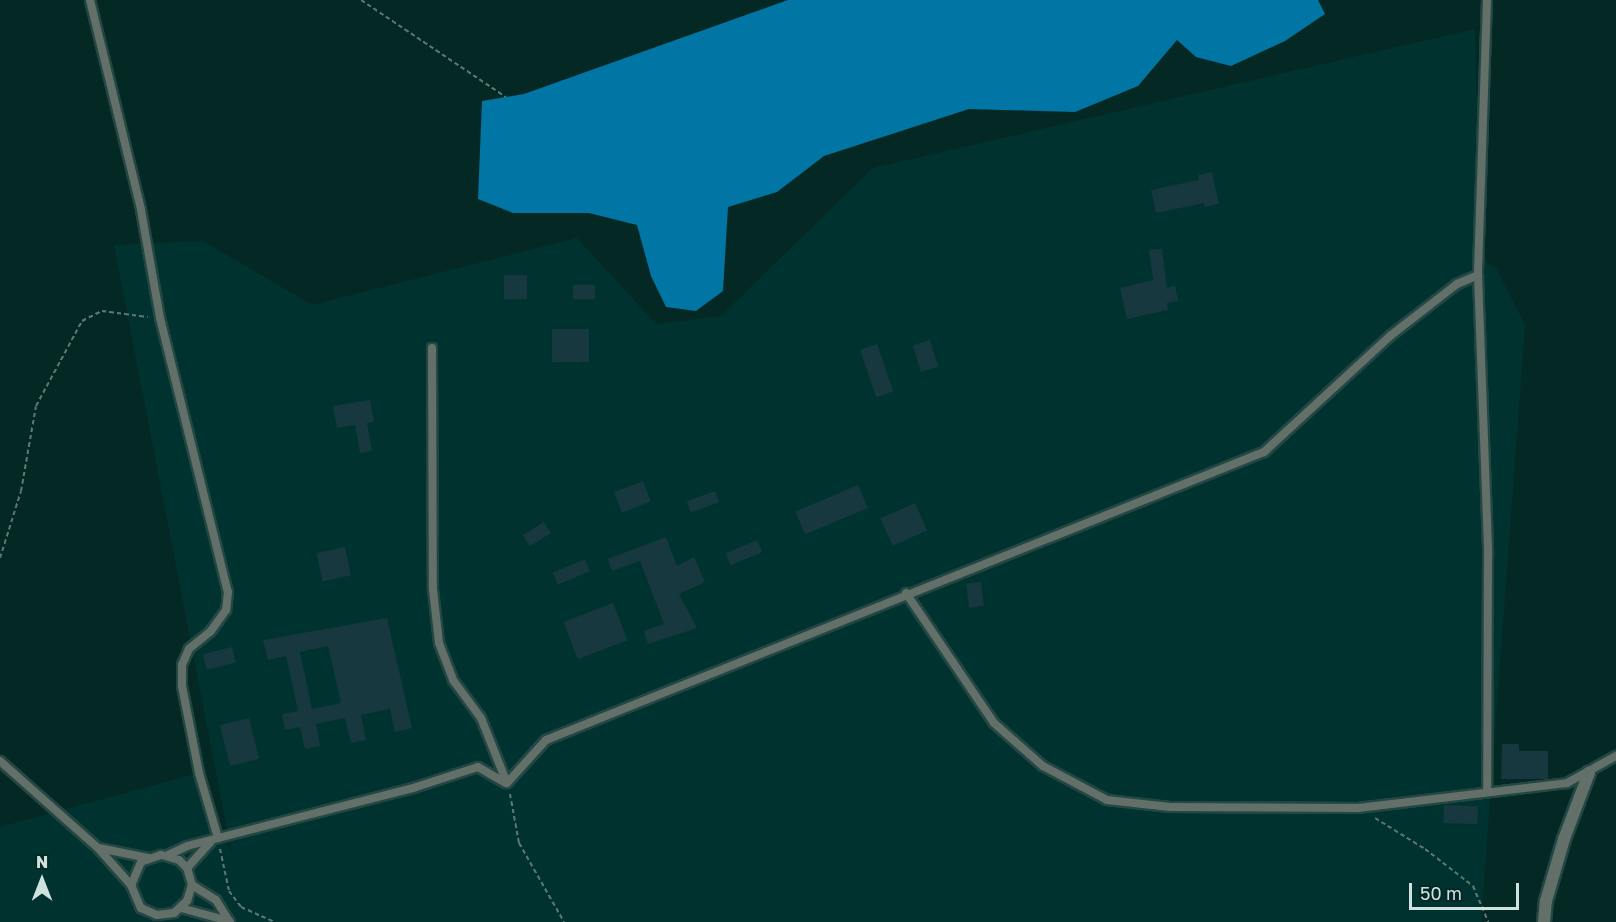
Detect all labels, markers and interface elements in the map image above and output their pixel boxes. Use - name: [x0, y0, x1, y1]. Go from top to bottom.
- north arrow: [12, 850, 72, 910]
- text: N: [36, 852, 48, 872]
- scale bar: [1412, 871, 1522, 909]
- text: 50 m: [1420, 882, 1462, 904]

